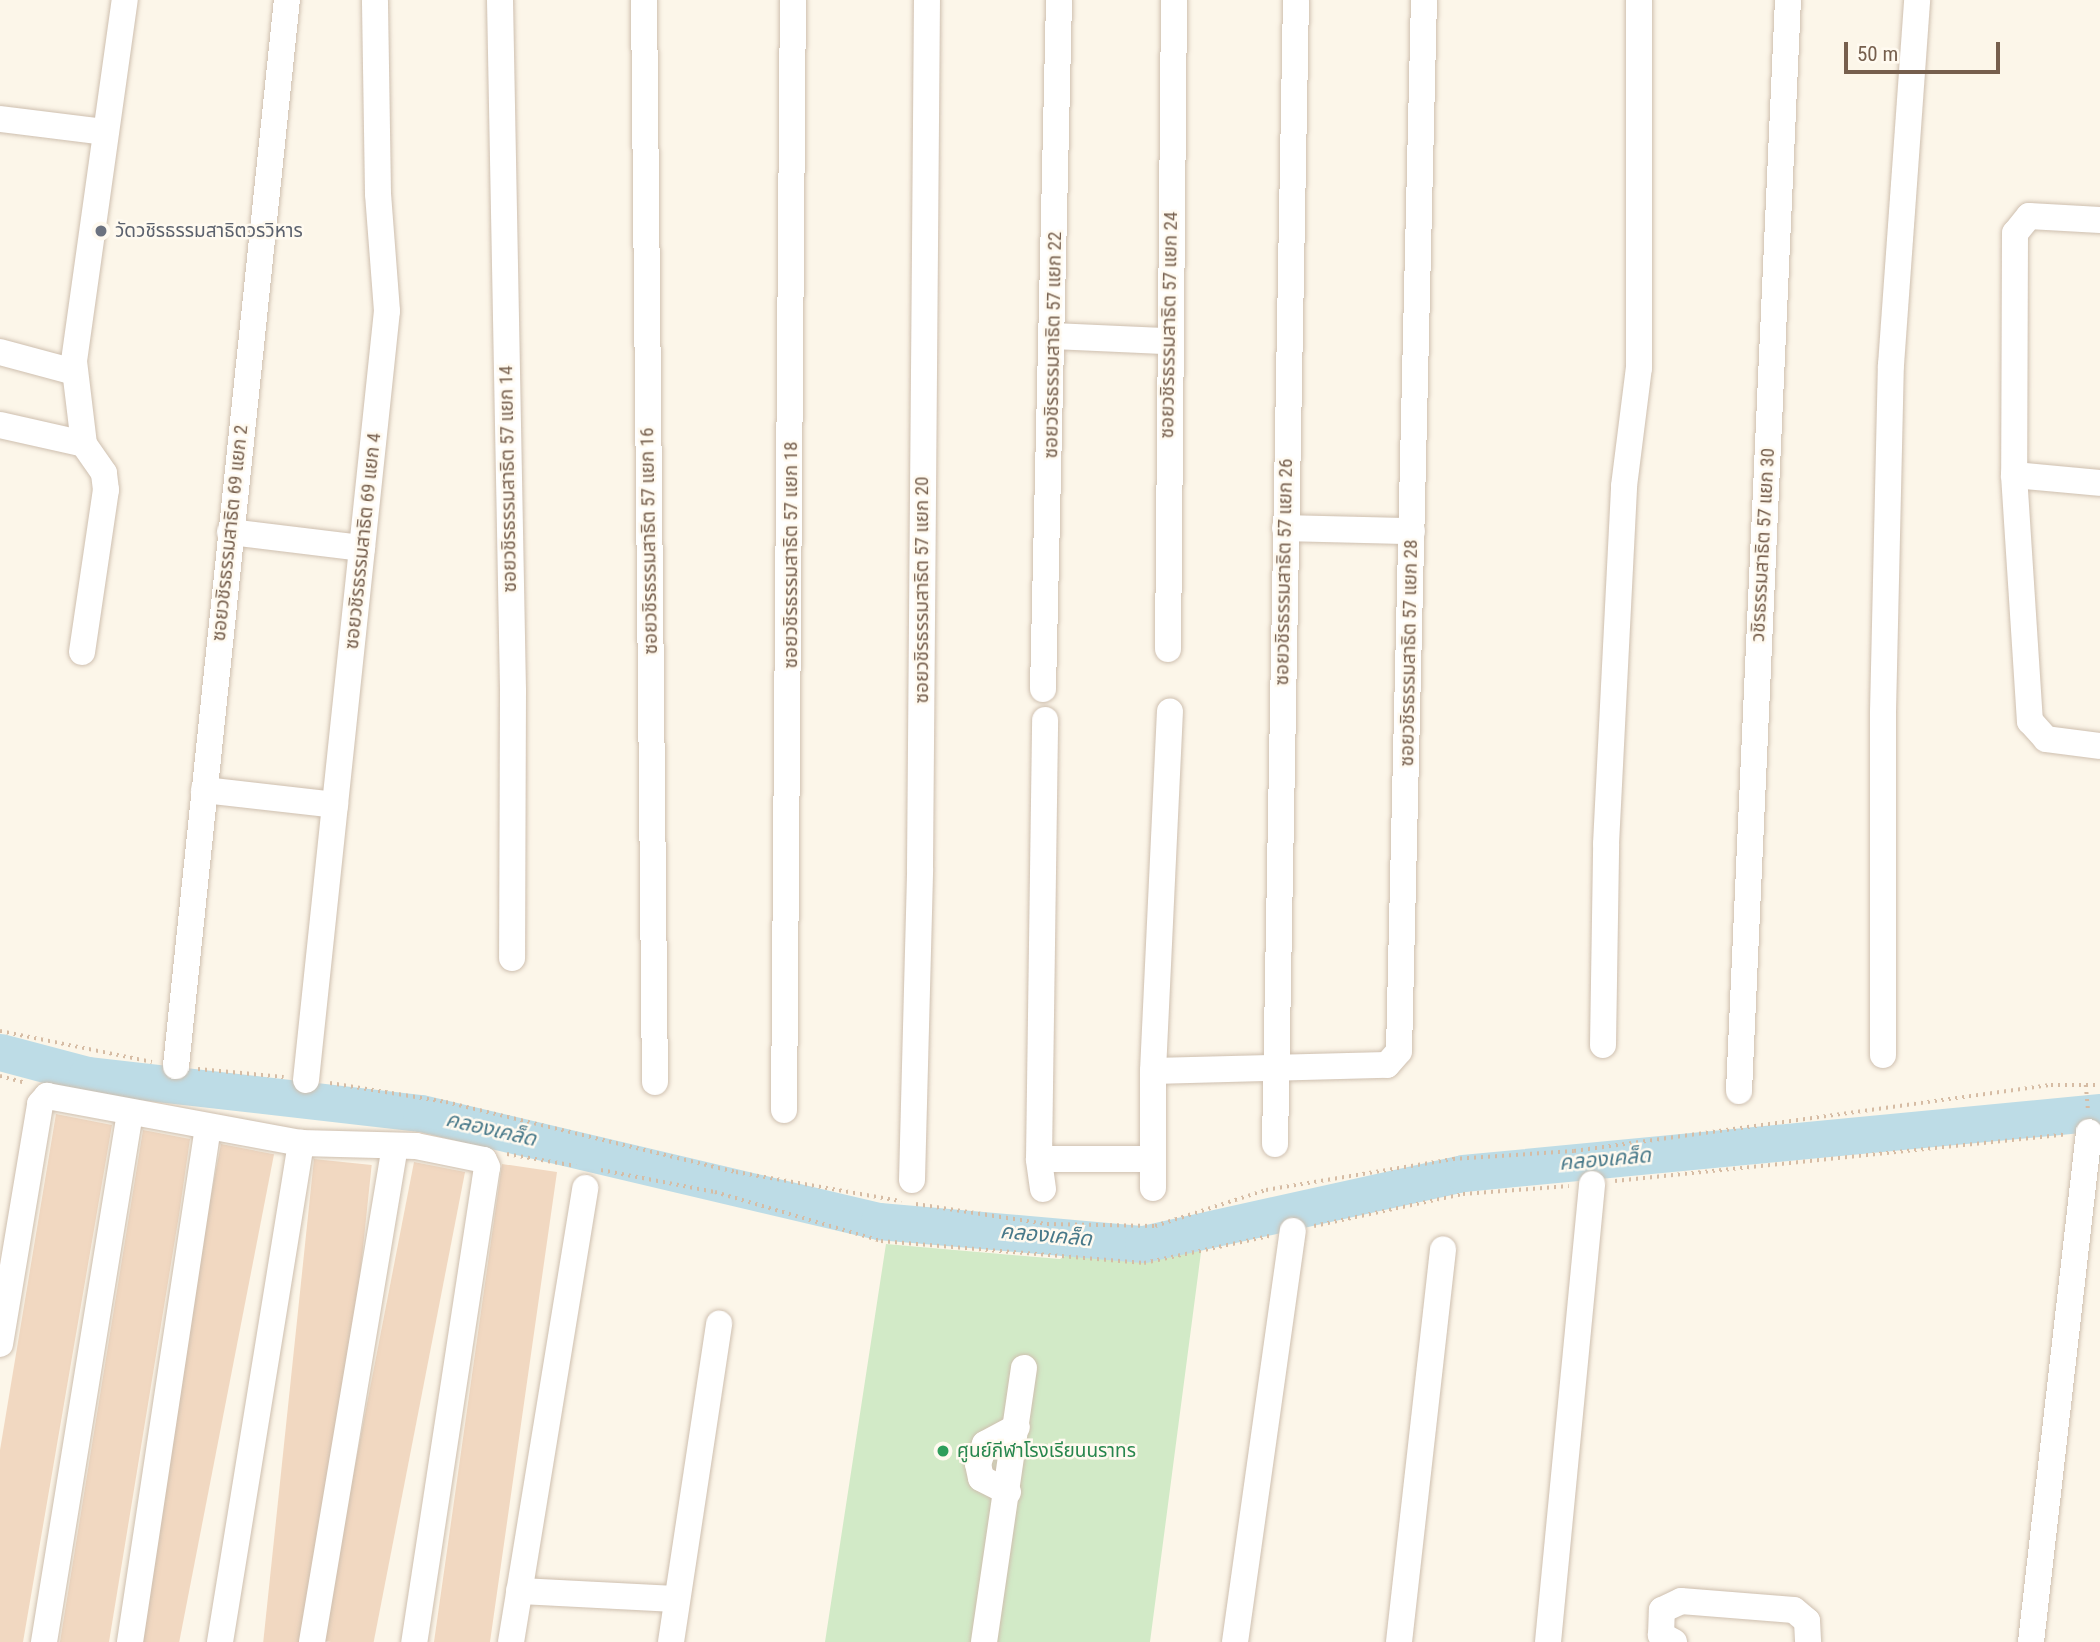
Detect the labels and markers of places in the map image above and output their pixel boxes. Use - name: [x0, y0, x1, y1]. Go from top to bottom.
- place label: วัดวชิรธรรมสาธิตวรวิหาร: [115, 220, 303, 242]
- marker: วัดวชิรธรรมสาธิตวรวิหาร: [93, 223, 109, 239]
- place label: ศูนย์กีฬาโรงเรียนนราทร: [957, 1440, 1136, 1462]
- marker: ศูนย์กีฬาโรงเรียนนราทร: [935, 1443, 951, 1459]

